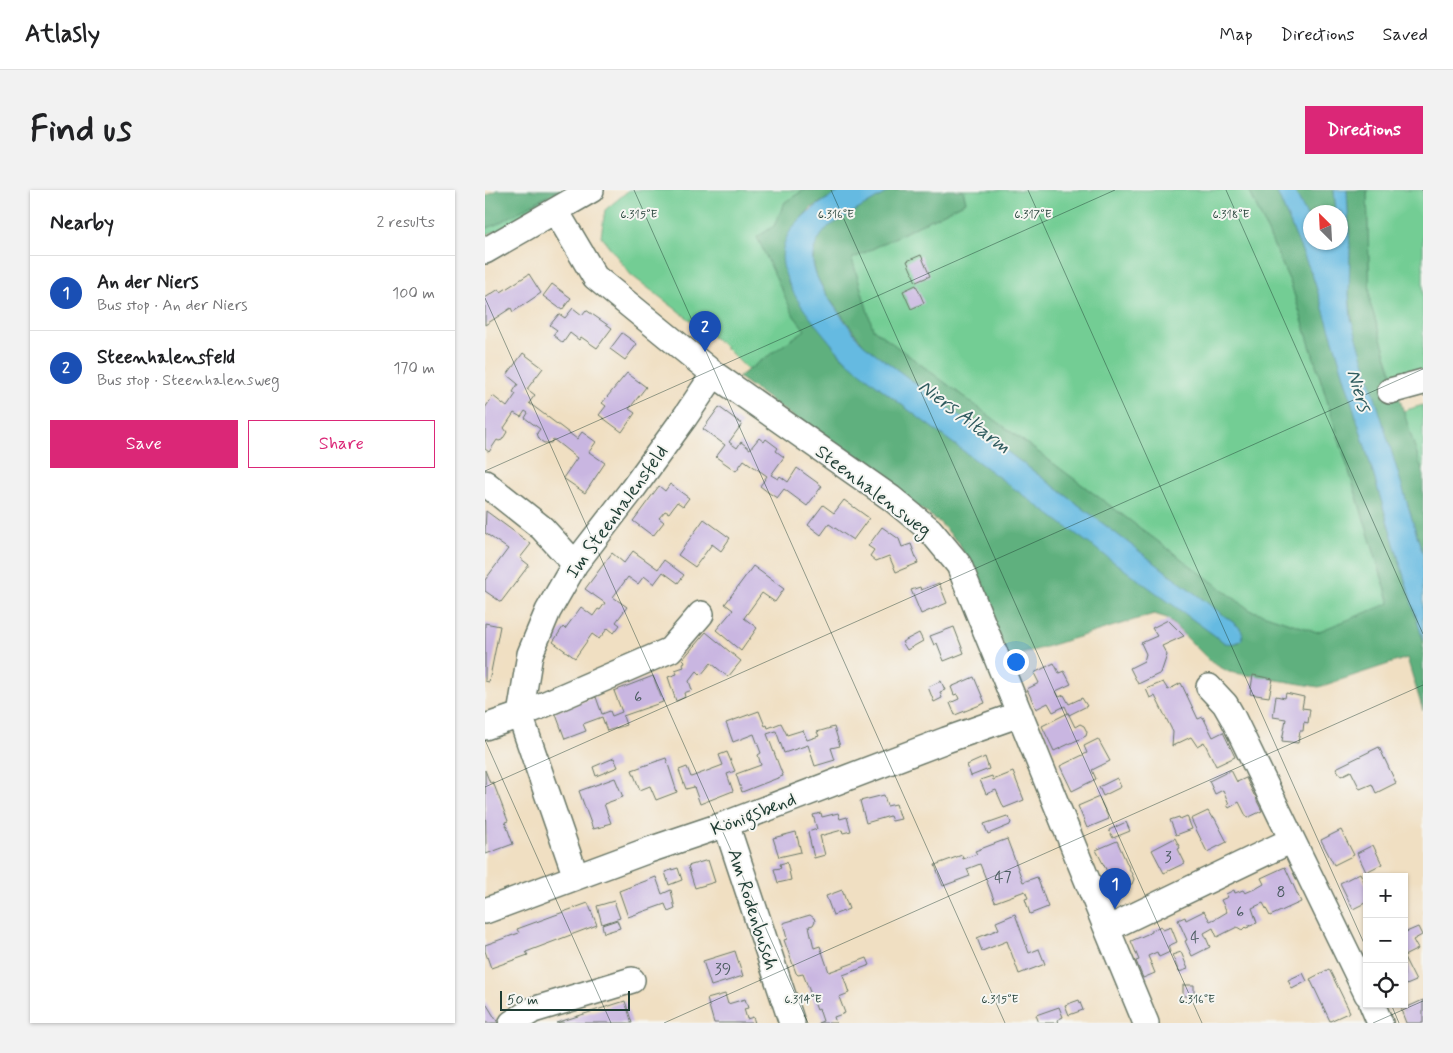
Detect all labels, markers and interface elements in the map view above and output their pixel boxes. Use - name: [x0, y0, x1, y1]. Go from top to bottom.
- text: Atlasly: [25, 19, 100, 50]
- text: Map: [1220, 23, 1253, 47]
- text: Directions: [1281, 23, 1355, 47]
- text: Saved: [1383, 23, 1428, 47]
- button: Directions: [1305, 106, 1423, 154]
- text: Find us: [30, 107, 132, 153]
- north arrow: [1303, 205, 1348, 250]
- text: 6.315°E: [620, 207, 658, 223]
- text: 6.316°E: [818, 207, 854, 223]
- text: 6.317°E: [1014, 207, 1052, 223]
- text: 6.318°E: [1212, 207, 1250, 223]
- text: Nearby: [50, 209, 114, 237]
- text: 2 results: [377, 212, 435, 233]
- text: An der Niers: [97, 270, 198, 295]
- text: 1: [62, 283, 70, 304]
- text: 100 m: [392, 283, 435, 304]
- text: Bus stop · An der Niers: [97, 295, 248, 316]
- pin: 2: [689, 311, 721, 352]
- text: Steenhalensfeld: [97, 345, 235, 370]
- text: 2: [62, 358, 70, 379]
- text: 170 m: [393, 358, 435, 379]
- water label: Niers: [1339, 366, 1378, 417]
- text: Bus stop · Steenhalensweg: [97, 370, 280, 391]
- water label: Niers Altarm: [912, 374, 1016, 461]
- button: Save: [50, 420, 238, 468]
- button: Share: [248, 420, 435, 468]
- street label: Steenhalensweg: [809, 439, 936, 545]
- street label: Im Steenhalensfeld: [560, 440, 674, 584]
- your location: [1003, 649, 1029, 675]
- house number: 6: [634, 687, 642, 708]
- street label: Königsbend: [707, 787, 801, 845]
- street label: Am Rodenbusch: [721, 846, 784, 973]
- house number: 3: [1164, 847, 1172, 868]
- house number: 47: [994, 867, 1012, 888]
- pin: 1: [1099, 868, 1131, 909]
- map controls: [1363, 873, 1408, 1008]
- button: +: [1363, 873, 1408, 918]
- house number: 8: [1276, 882, 1286, 903]
- house number: 6: [1236, 902, 1244, 923]
- button: −: [1363, 918, 1408, 963]
- house number: 4: [1190, 927, 1200, 948]
- house number: 39: [715, 959, 731, 980]
- button: locate: [1363, 963, 1408, 1008]
- scale bar: [500, 988, 630, 1011]
- text: 50 m: [507, 991, 538, 1009]
- text: 6.314°E: [784, 992, 822, 1008]
- text: 6.315°E: [981, 992, 1019, 1008]
- text: 6.316°E: [1179, 992, 1215, 1008]

